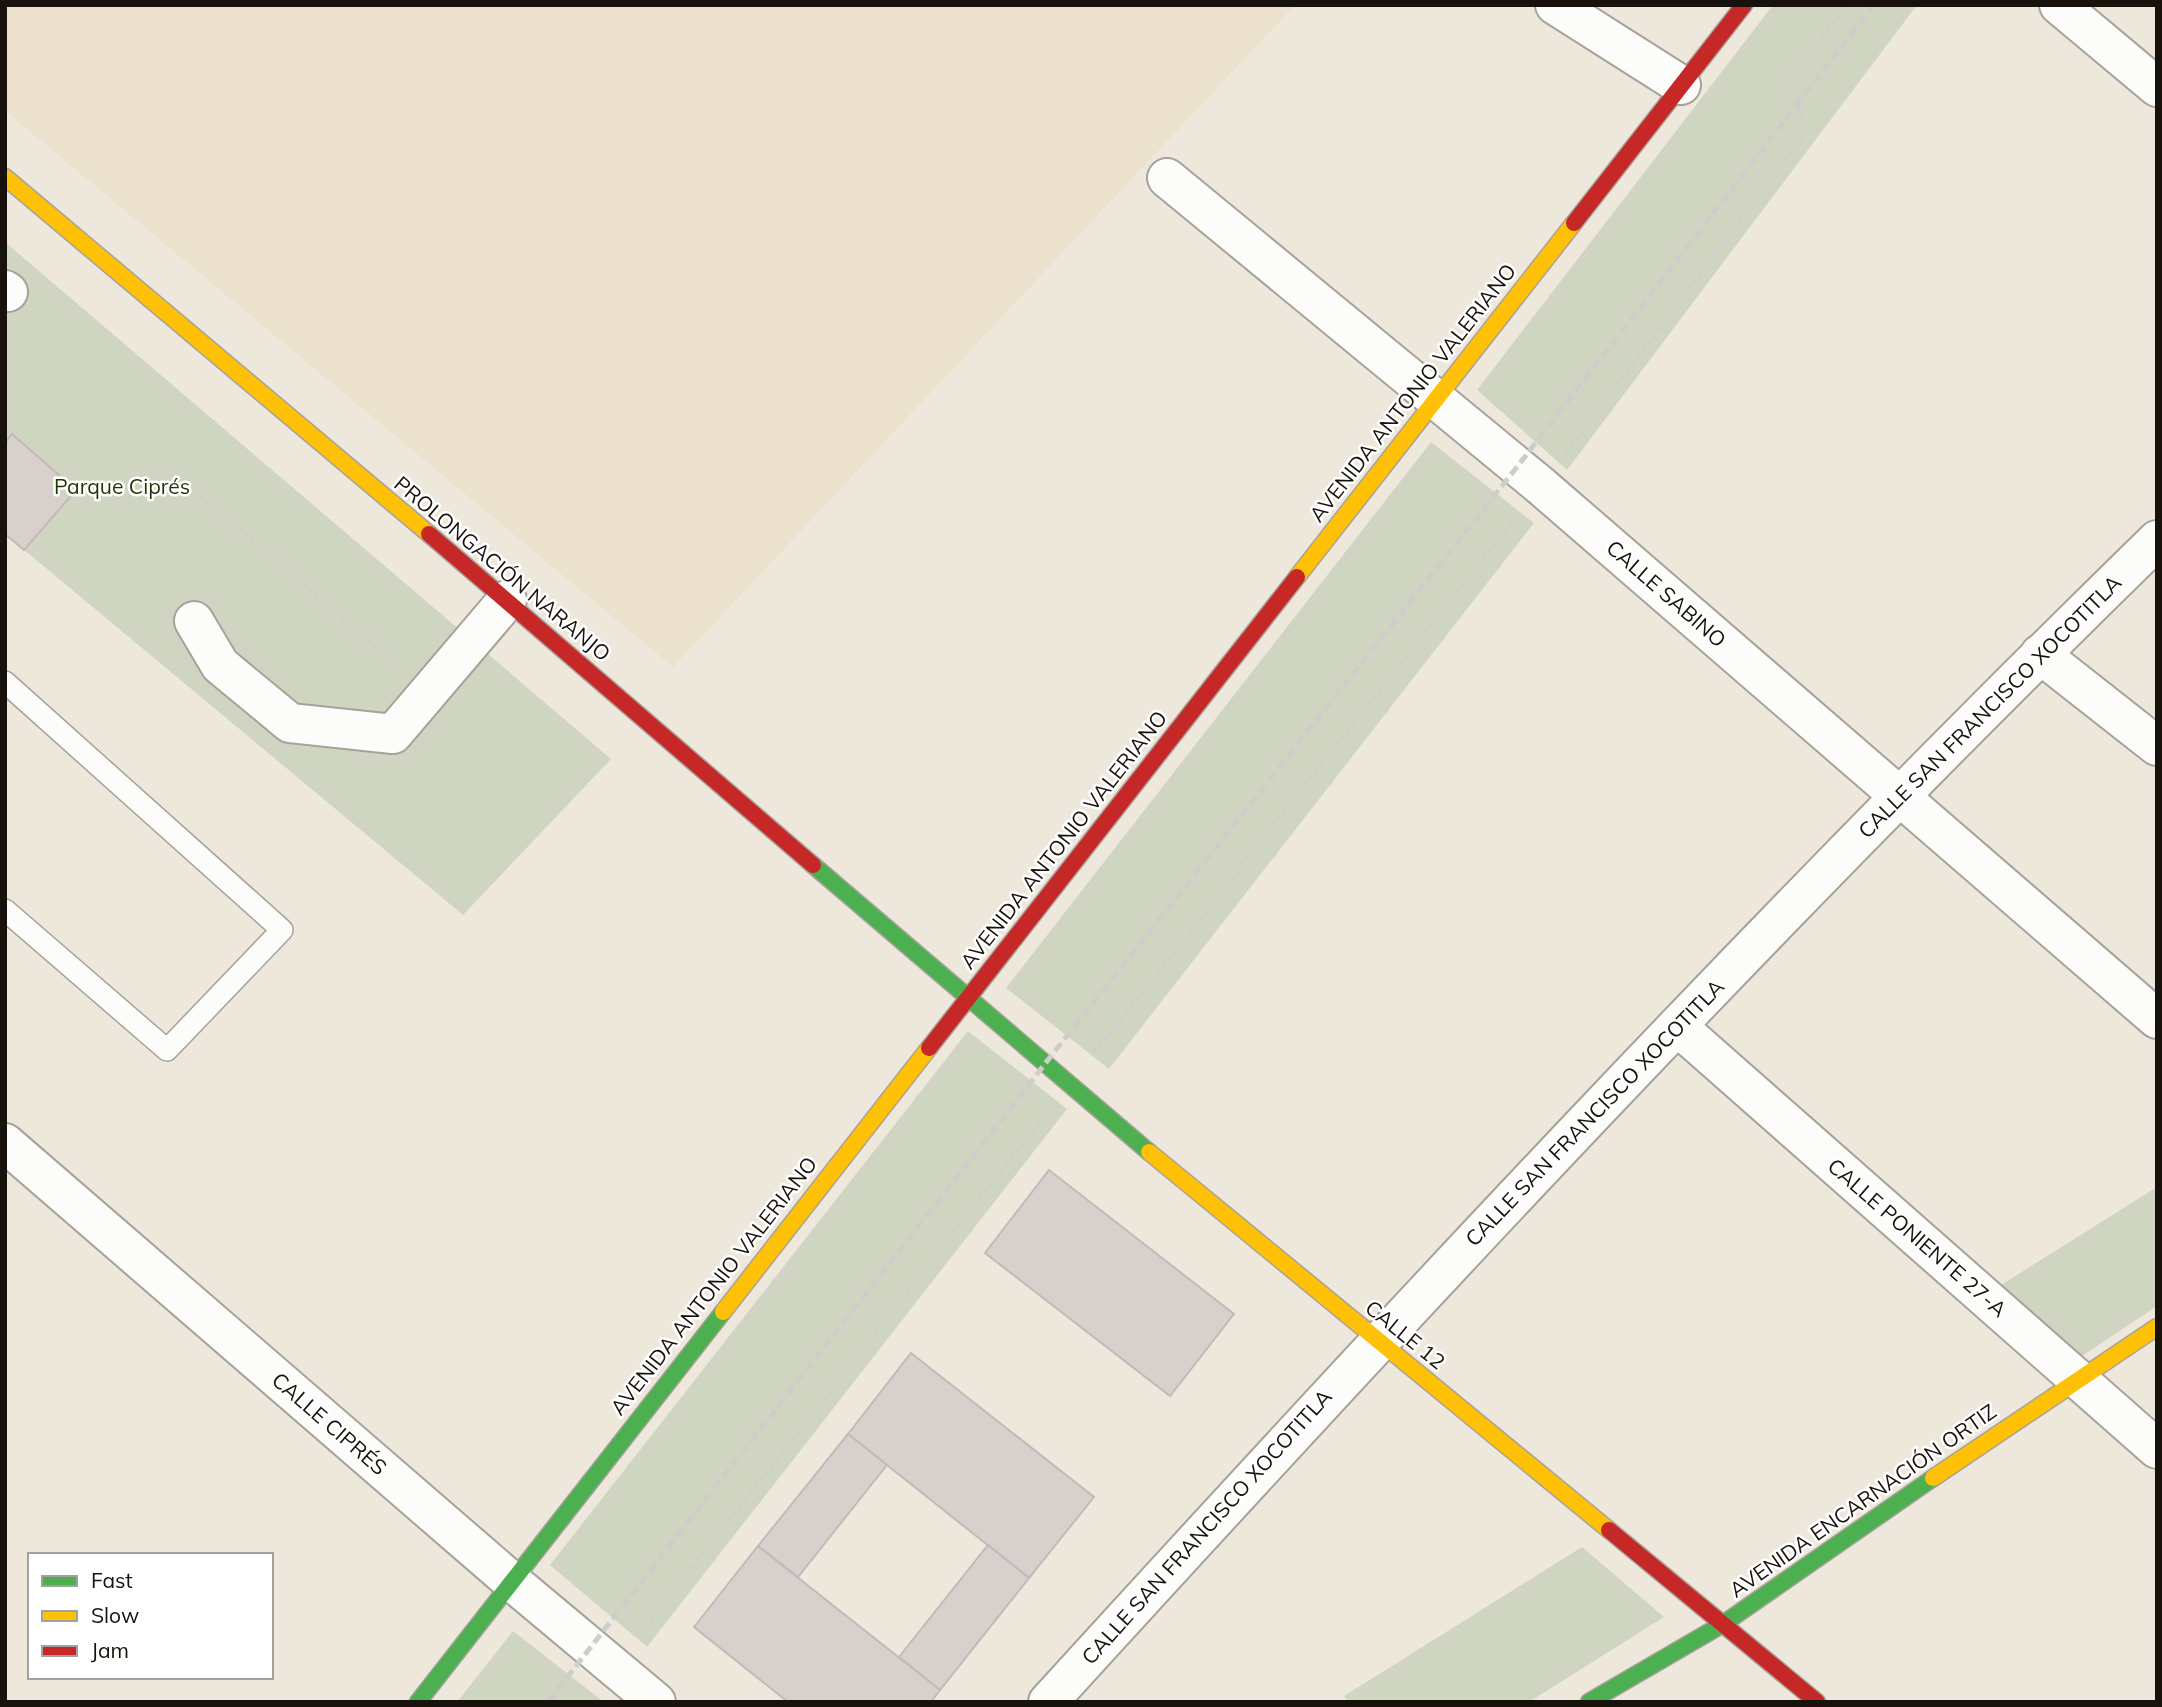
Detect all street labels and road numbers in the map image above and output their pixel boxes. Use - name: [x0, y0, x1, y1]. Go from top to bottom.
- street label: AVENIDA ANTONIO VALERIANO: [1303, 258, 1521, 527]
- street label: PROLONGACIÓN NARANJO: [389, 470, 616, 666]
- street label: CALLE SABINO: [1601, 534, 1732, 652]
- street label: CALLE SAN FRANCISCO XOCOTITLA: [1852, 569, 2127, 843]
- street label: AVENIDA ANTONIO VALERIANO: [954, 705, 1172, 974]
- street label: CALLE SAN FRANCISCO XOCOTITLA: [1459, 973, 1730, 1251]
- street label: AVENIDA ANTONIO VALERIANO: [604, 1151, 822, 1420]
- street label: CALLE PONIENTE 27-A: [1823, 1152, 2013, 1322]
- street label: CALLE 12: [1360, 1294, 1451, 1374]
- street label: CALLE CIPRÉS: [267, 1366, 392, 1480]
- street label: CALLE SAN FRANCISCO XOCOTITLA: [1076, 1383, 1337, 1669]
- street label: AVENIDA ENCARNACIÓN ORTIZ: [1724, 1398, 2001, 1603]

